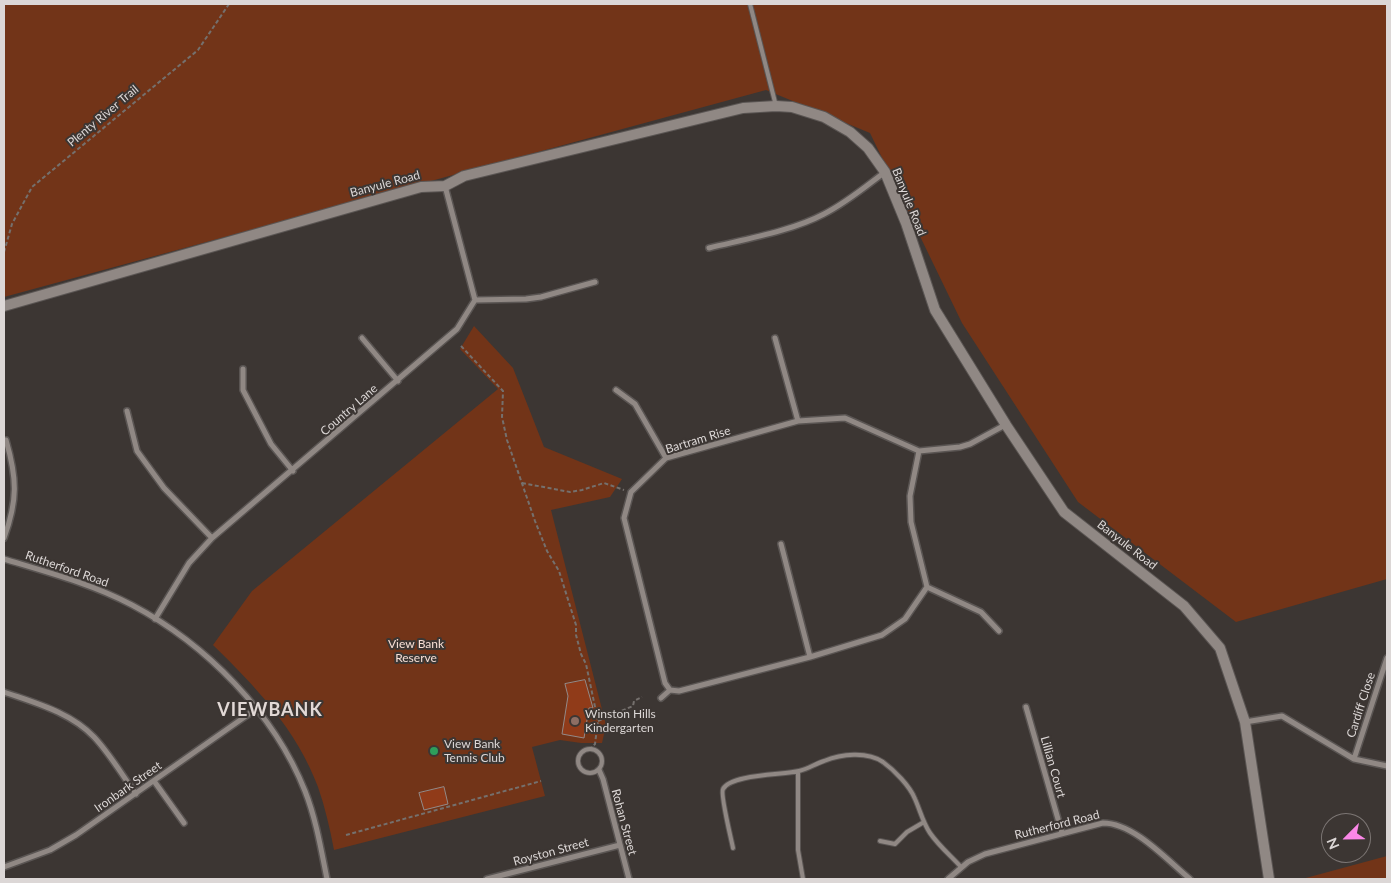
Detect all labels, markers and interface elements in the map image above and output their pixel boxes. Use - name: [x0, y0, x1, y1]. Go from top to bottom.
- street label: Plenty River Trail: [65, 82, 141, 150]
- street label: Banyule Road: [889, 166, 929, 238]
- street label: Banyule Road: [348, 168, 422, 200]
- street label: Country Lane: [317, 381, 381, 439]
- street label: Bartram Rise: [664, 423, 732, 457]
- street label: Banyule Road: [1094, 517, 1160, 573]
- street label: Rutherford Road: [24, 548, 110, 590]
- park label: View Bank Reserve: [388, 637, 444, 665]
- street label: Cardiff Close: [1344, 670, 1378, 740]
- district label: VIEWBANK: [216, 699, 324, 721]
- place label: Winston Hills Kindergarten: [585, 707, 656, 735]
- marker: Winston Hills Kindergarten: [569, 715, 581, 727]
- street label: Lillian Court: [1037, 735, 1069, 799]
- place label: View Bank Tennis Club: [444, 737, 505, 765]
- marker: View Bank Tennis Club: [428, 745, 440, 757]
- street label: Ironbark Street: [92, 759, 164, 815]
- street label: Rohan Street: [608, 787, 640, 857]
- street label: Rutherford Road: [1013, 807, 1101, 843]
- north arrow: [1321, 813, 1371, 863]
- street label: Royston Street: [512, 835, 590, 869]
- text: N: [1323, 835, 1343, 852]

